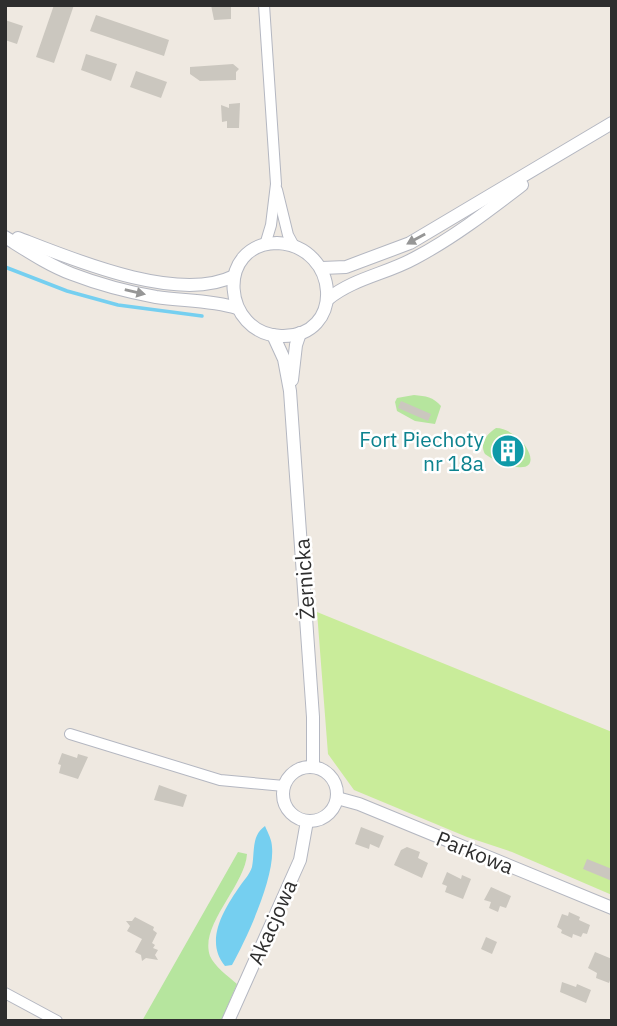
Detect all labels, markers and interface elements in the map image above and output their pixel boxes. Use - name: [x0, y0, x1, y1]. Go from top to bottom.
- one-way arrow: [406, 233, 425, 245]
- one-way arrow: [124, 287, 146, 298]
- place label: Fort Piechoty nr 18a: [359, 425, 485, 477]
- building icon: Fort Piechoty nr 18a: [489, 432, 527, 470]
- street label: Żernicka: [287, 538, 321, 620]
- street label: Parkowa: [432, 824, 518, 880]
- street label: Akacjowa: [241, 875, 303, 969]

